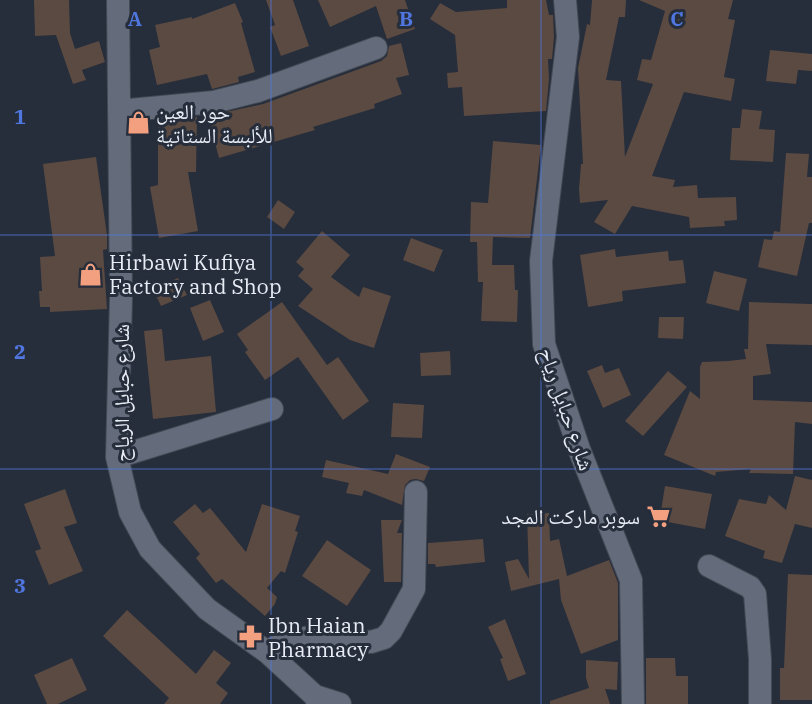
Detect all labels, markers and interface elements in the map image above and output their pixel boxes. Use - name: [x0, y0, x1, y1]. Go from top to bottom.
- text: A: [128, 5, 142, 32]
- text: B: [399, 5, 413, 32]
- text: C: [670, 5, 684, 32]
- place label: حور العين للألبسة الستاتية: [156, 97, 273, 149]
- text: 1: [14, 103, 26, 130]
- shop icon: حور العين للألبسة الستاتية: [125, 110, 151, 136]
- place label: Hirbawi Kufiya Factory and Shop: [109, 248, 282, 300]
- shop icon: Hirbawi Kufiya Factory and Shop: [78, 261, 104, 287]
- street label: شارع حبايل الرياح: [107, 324, 135, 462]
- text: 2: [14, 338, 26, 365]
- street label: شارع حبايل رياح: [533, 344, 601, 474]
- place label: سوبر ماركت المجد: [501, 502, 640, 530]
- supermarket icon: سوبر ماركت المجد: [645, 503, 671, 529]
- text: 3: [14, 572, 26, 599]
- place label: Ibn Haian Pharmacy: [268, 611, 369, 663]
- pharmacy icon: Ibn Haian Pharmacy: [237, 624, 263, 650]

